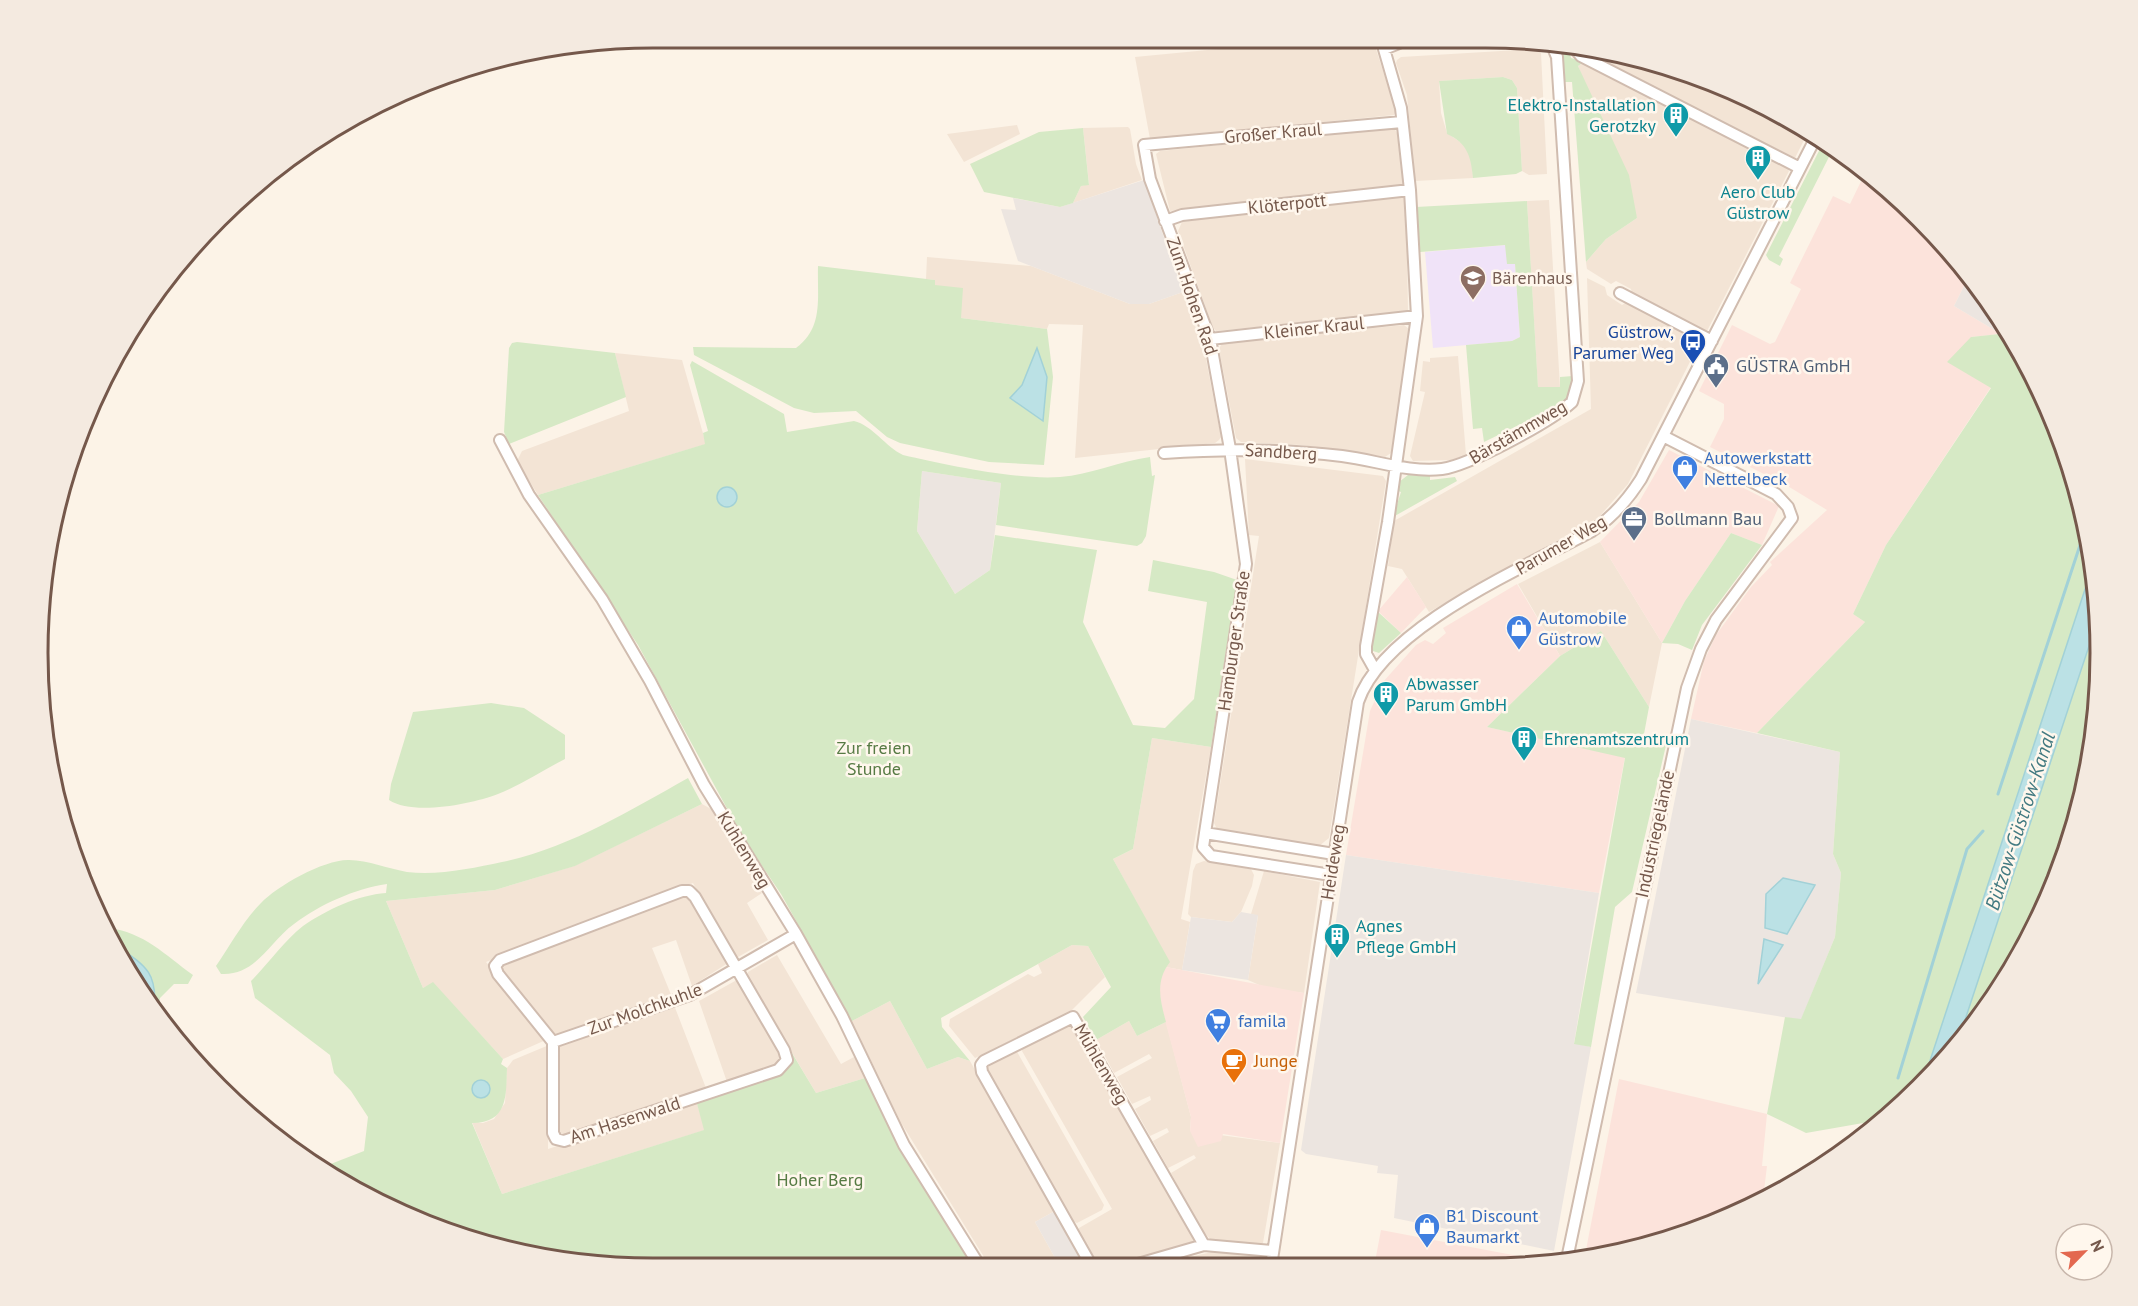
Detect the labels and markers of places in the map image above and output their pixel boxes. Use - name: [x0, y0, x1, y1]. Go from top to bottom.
- place label: Elektro-Installation Gerotzky: [1507, 93, 1657, 137]
- building icon: Elektro-Installation Gerotzky: [1661, 100, 1691, 138]
- building icon: Aero Club Güstrow: [1743, 143, 1773, 181]
- place label: Aero Club Güstrow: [1721, 180, 1795, 224]
- school or university icon: Bärenhaus: [1458, 263, 1488, 301]
- place label: Bärenhaus: [1492, 266, 1573, 289]
- place label: Güstrow, Parumer Weg: [1573, 320, 1674, 364]
- bus stop icon: Güstrow, Parumer Weg: [1678, 327, 1708, 365]
- public building icon: GÜSTRA GmbH: [1701, 351, 1731, 389]
- place label: GÜSTRA GmbH: [1736, 354, 1851, 377]
- place label: Autowerkstatt Nettelbeck: [1704, 446, 1811, 490]
- shop icon: Autowerkstatt Nettelbeck: [1670, 453, 1700, 491]
- office icon: Bollmann Bau: [1619, 504, 1649, 542]
- place label: Bollmann Bau: [1654, 507, 1762, 530]
- place label: Automobile Güstrow: [1538, 606, 1627, 650]
- shop icon: Automobile Güstrow: [1504, 613, 1534, 651]
- place label: Abwasser Parum GmbH: [1406, 672, 1507, 716]
- building icon: Abwasser Parum GmbH: [1371, 679, 1401, 717]
- building icon: Ehrenamtszentrum: [1509, 724, 1539, 762]
- place label: Ehrenamtszentrum: [1544, 727, 1689, 750]
- place label: Agnes Pflege GmbH: [1356, 914, 1457, 958]
- building icon: Agnes Pflege GmbH: [1322, 921, 1352, 959]
- supermarket icon: famila: [1203, 1006, 1233, 1044]
- place label: famila: [1238, 1009, 1286, 1032]
- cafe icon: Junge: [1219, 1046, 1249, 1084]
- place label: Junge: [1253, 1049, 1298, 1072]
- place label: B1 Discount Baumarkt: [1446, 1204, 1538, 1248]
- shop icon: B1 Discount Baumarkt: [1412, 1211, 1442, 1249]

